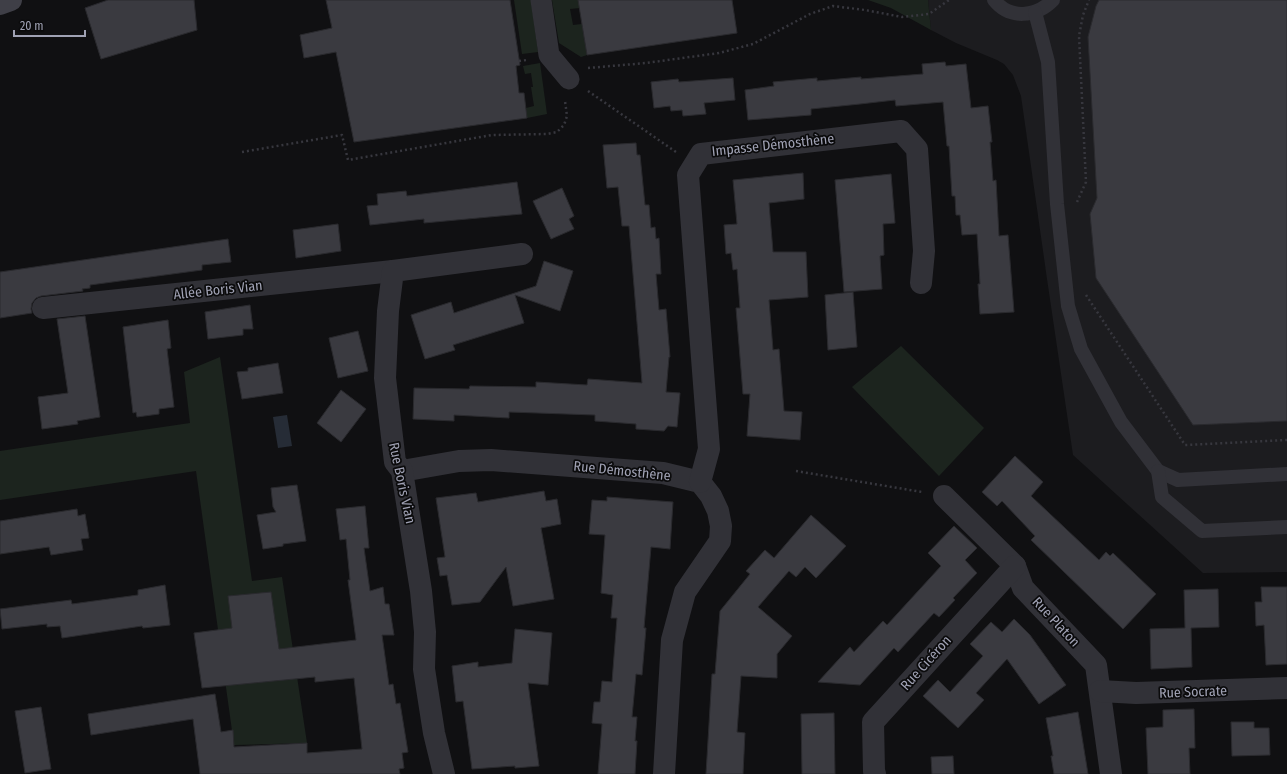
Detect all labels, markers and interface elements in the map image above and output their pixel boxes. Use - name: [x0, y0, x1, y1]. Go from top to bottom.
- scale bar: [14, 12, 85, 38]
- text: 20 m: [20, 19, 44, 33]
- street label: Impasse Démosthène: [711, 130, 835, 160]
- street label: Allée Boris Vian: [173, 277, 263, 303]
- street label: Rue Boris Vian: [385, 441, 419, 525]
- street label: Rue Démosthène: [573, 457, 671, 485]
- street label: Rue Platon: [1029, 594, 1083, 650]
- street label: Rue Cicéron: [897, 632, 955, 694]
- street label: Rue Socrate: [1159, 682, 1227, 702]

